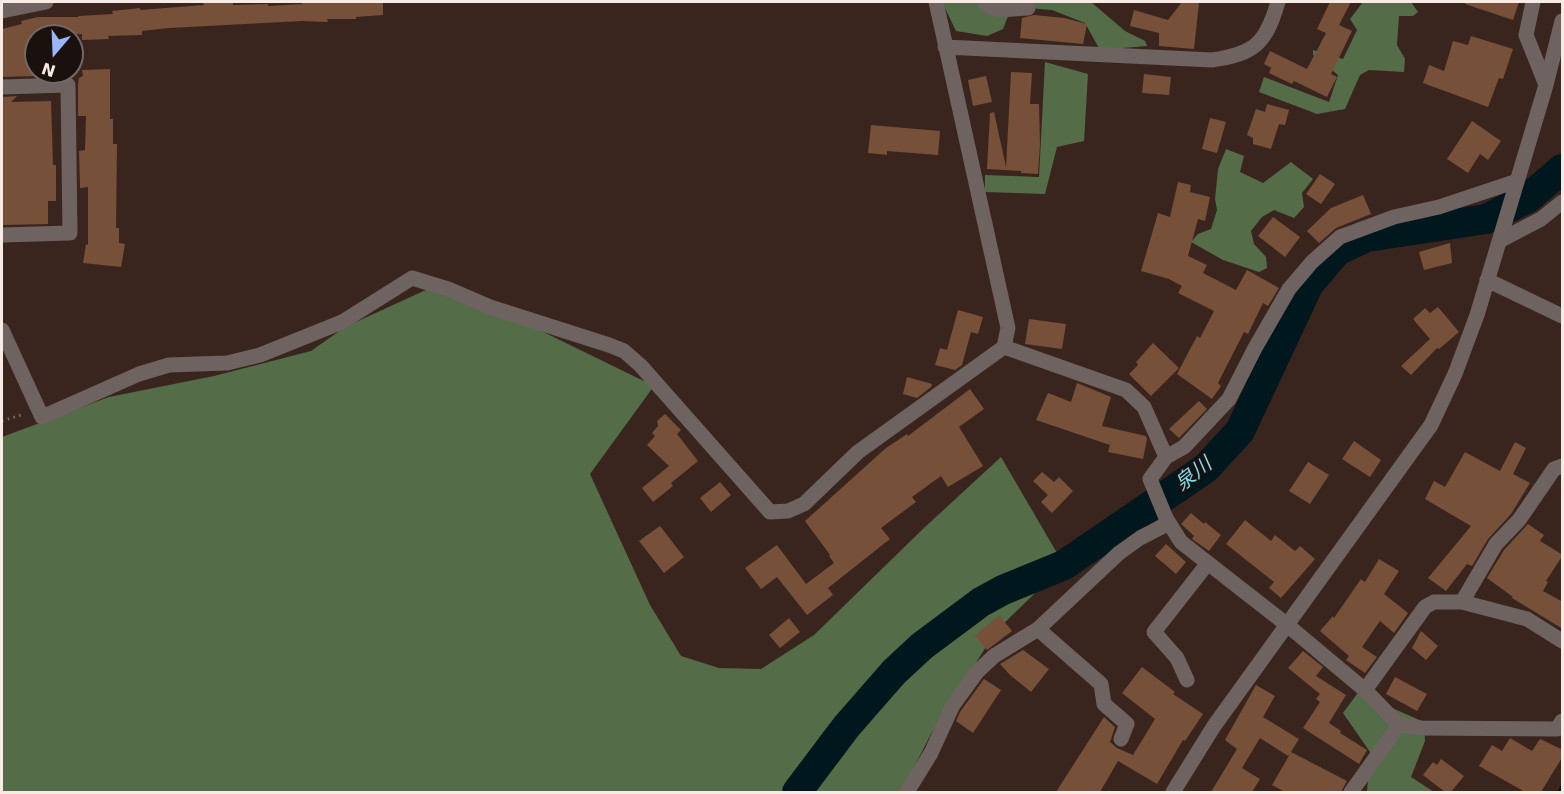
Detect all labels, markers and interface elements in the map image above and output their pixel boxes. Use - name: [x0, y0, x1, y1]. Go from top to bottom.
- north arrow: [24, 24, 84, 84]
- text: N: [39, 58, 58, 81]
- water label: 泉川: [1171, 453, 1217, 497]

